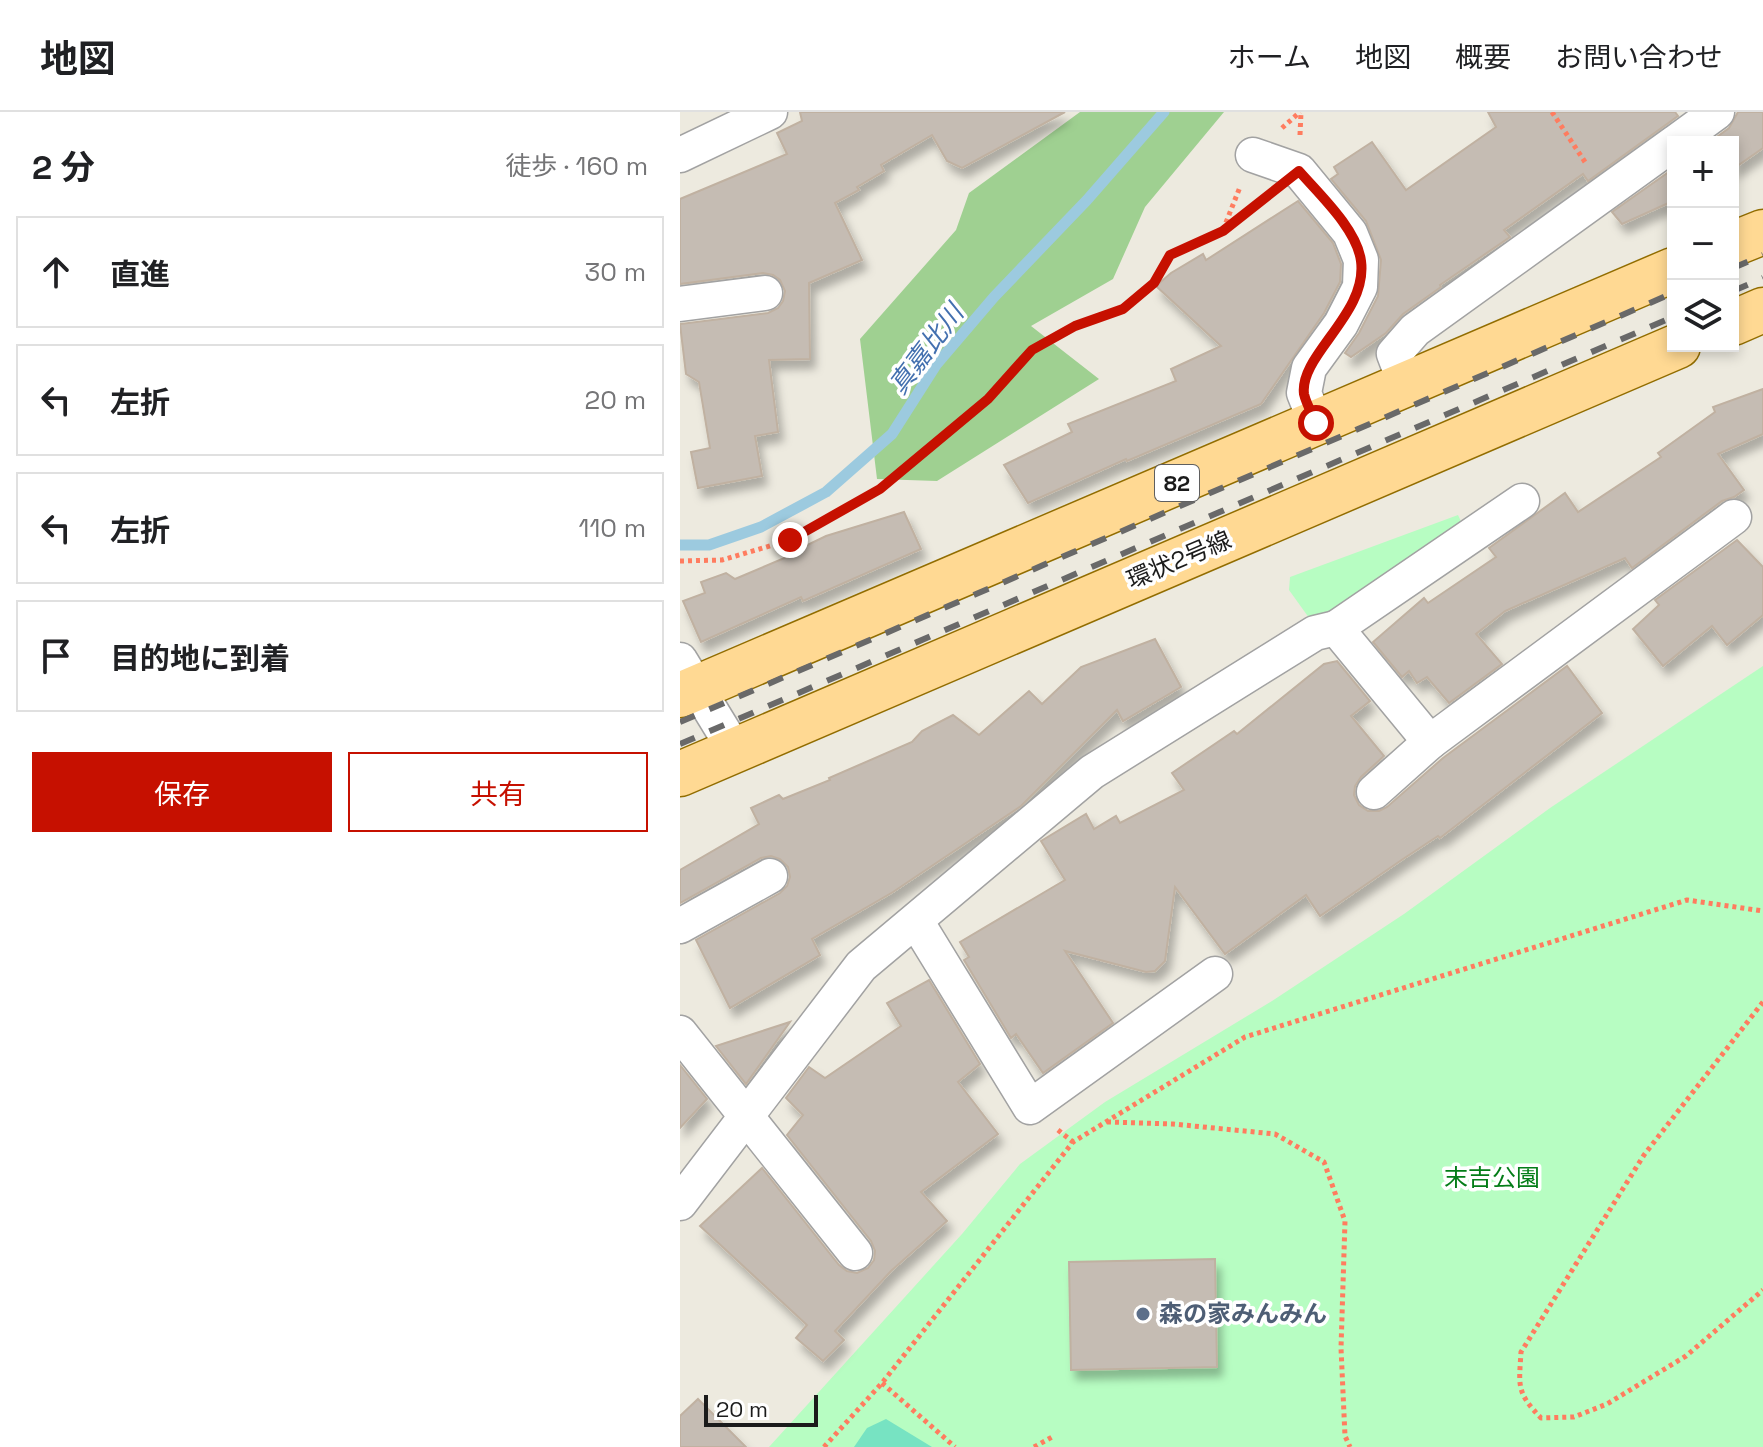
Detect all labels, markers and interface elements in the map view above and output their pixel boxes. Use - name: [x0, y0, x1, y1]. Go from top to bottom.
- text: 地図: [40, 35, 116, 83]
- text: ホーム: [1228, 39, 1311, 75]
- text: 地図: [1355, 39, 1411, 75]
- text: 概要: [1455, 39, 1511, 75]
- text: お問い合わせ: [1555, 39, 1723, 75]
- map controls: [1667, 136, 1739, 352]
- button: +: [1667, 136, 1739, 208]
- text: 2 分: [32, 146, 95, 189]
- text: 徒歩 · 160 m: [505, 149, 648, 183]
- button: −: [1667, 208, 1739, 280]
- icon: ahead: [34, 250, 78, 294]
- text: 直進: [110, 255, 170, 294]
- text: 30 m: [585, 255, 646, 289]
- button: layers: [1667, 280, 1739, 352]
- water label: 真嘉比川: [881, 295, 973, 401]
- icon: left: [34, 378, 78, 422]
- text: 左折: [110, 383, 170, 422]
- text: 20 m: [585, 383, 646, 417]
- route start: [1298, 405, 1334, 441]
- road number: 82: [1155, 465, 1199, 501]
- icon: left: [34, 506, 78, 550]
- text: 左折: [110, 511, 170, 550]
- text: 110 m: [579, 511, 646, 545]
- route end: [772, 522, 808, 558]
- street label: 環状2号線: [1122, 524, 1236, 595]
- icon: arrive: [34, 634, 78, 678]
- text: 目的地に到着: [110, 639, 290, 678]
- button: 保存: [32, 752, 332, 832]
- button: 共有: [348, 752, 648, 832]
- park label: 末吉公園: [1444, 1162, 1540, 1193]
- place label: 森の家みんみん: [1159, 1298, 1327, 1329]
- marker: 森の家みんみん: [1134, 1305, 1152, 1323]
- scale bar: [704, 1391, 818, 1427]
- text: 20 m: [716, 1395, 768, 1423]

